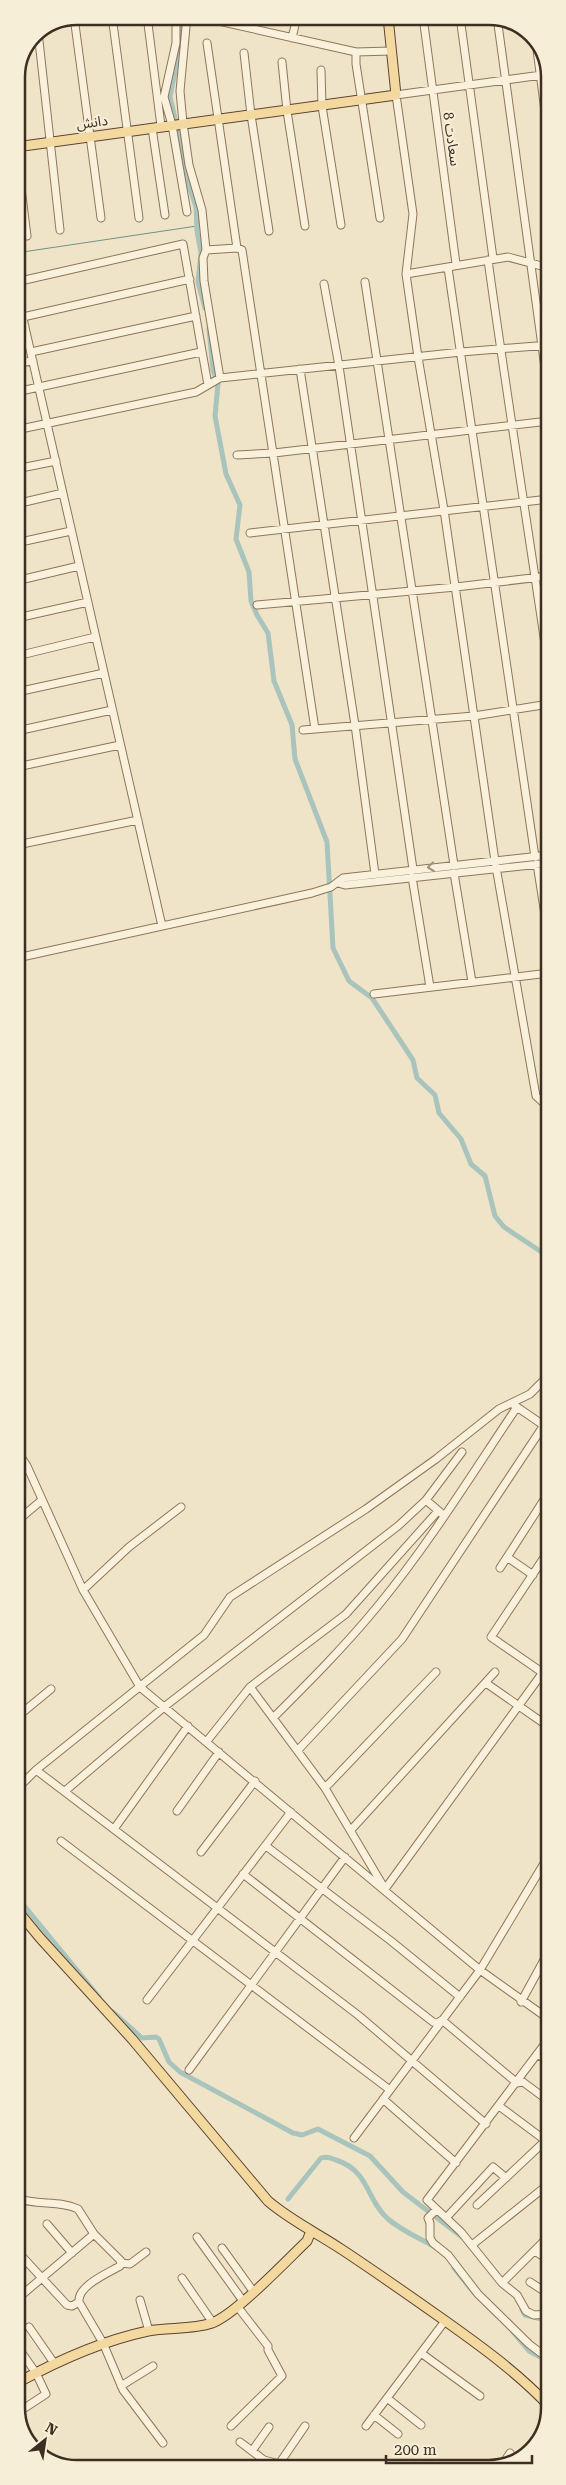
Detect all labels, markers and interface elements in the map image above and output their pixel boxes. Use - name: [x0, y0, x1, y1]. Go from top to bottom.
- street label: سعادت 8: [440, 111, 464, 167]
- street label: دانش: [75, 112, 109, 133]
- one-way arrow: [427, 861, 435, 872]
- north arrow: [20, 2415, 70, 2465]
- text: N: [43, 2419, 60, 2438]
- scale bar: [386, 2432, 532, 2464]
- text: 200 m: [394, 2441, 437, 2459]

